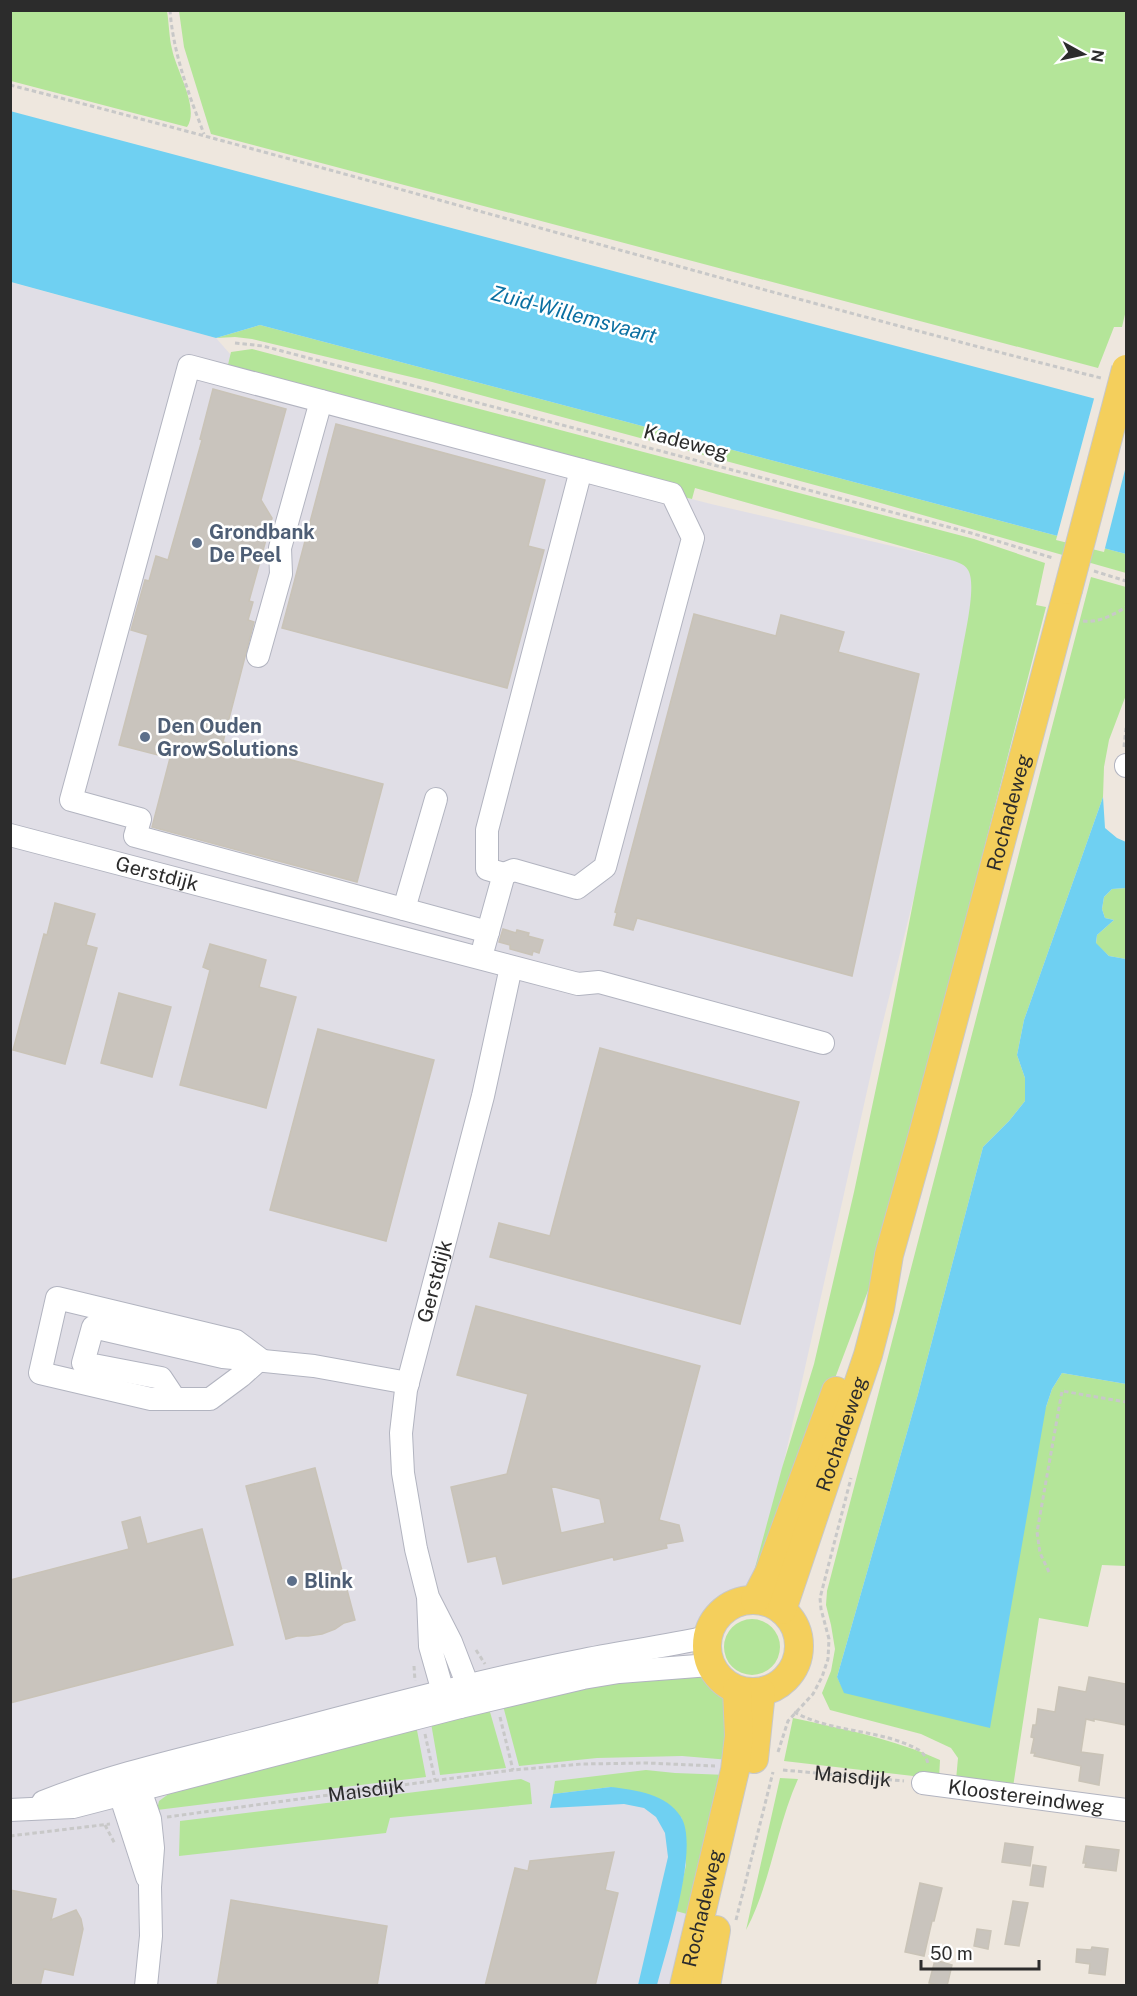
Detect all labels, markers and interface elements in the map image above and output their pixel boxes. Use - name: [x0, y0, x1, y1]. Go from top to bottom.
- north arrow: [1053, 24, 1113, 84]
- text: N: [1087, 48, 1108, 64]
- water label: Zuid-Willemsvaart: [488, 280, 660, 348]
- street label: Kadeweg: [641, 419, 731, 465]
- place label: Grondbank De Peel: [209, 520, 315, 567]
- marker: Grondbank De Peel: [190, 536, 204, 550]
- place label: Den Ouden GrowSolutions: [157, 714, 298, 761]
- marker: Den Ouden GrowSolutions: [138, 730, 152, 744]
- street label: Rochadeweg: [982, 751, 1036, 873]
- street label: Gerstdijk: [113, 851, 201, 896]
- street label: Gerstdijk: [412, 1237, 457, 1325]
- street label: Rochadeweg: [811, 1373, 872, 1494]
- place label: Blink: [304, 1569, 353, 1593]
- marker: Blink: [285, 1574, 299, 1588]
- street label: Maisdijk: [813, 1761, 892, 1792]
- street label: Maisdijk: [326, 1773, 406, 1807]
- street label: Kloostereindweg: [947, 1774, 1106, 1819]
- street label: Rochadeweg: [677, 1847, 728, 1969]
- scale bar: [921, 1933, 1040, 1971]
- text: 50 m: [930, 1943, 973, 1964]

